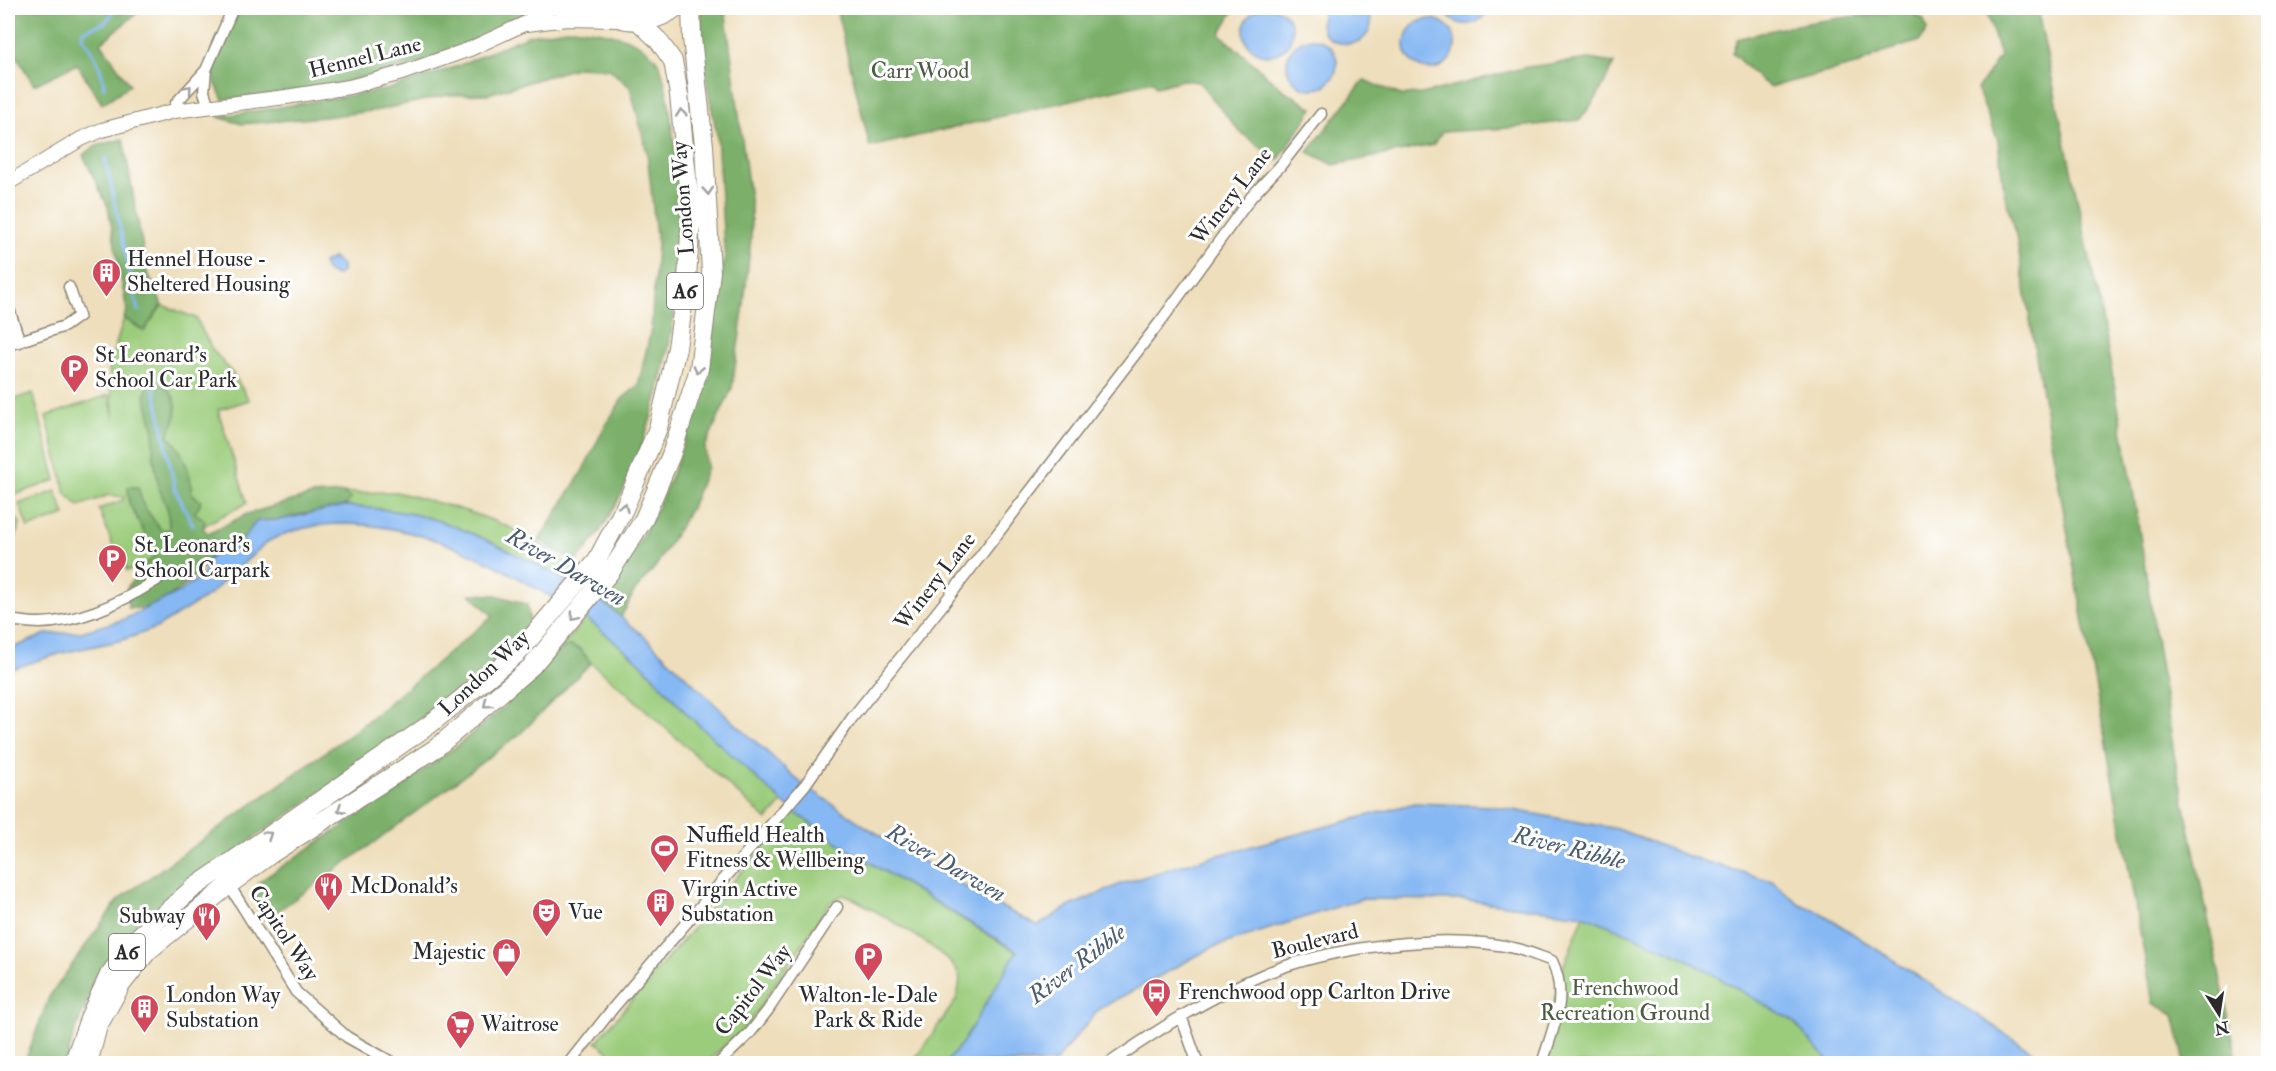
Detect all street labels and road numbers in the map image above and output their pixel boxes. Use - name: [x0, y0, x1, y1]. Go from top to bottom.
- street label: Hennel Lane: [306, 30, 424, 84]
- street label: London Way: [665, 140, 701, 256]
- street label: Winery Lane: [1183, 141, 1278, 251]
- road number: A6: [667, 273, 703, 309]
- street label: Winery Lane: [887, 526, 982, 636]
- street label: London Way: [433, 624, 536, 722]
- street label: Capitol Way: [242, 880, 325, 987]
- street label: Boulevard: [1269, 917, 1361, 965]
- road number: A6: [109, 934, 145, 970]
- street label: Capitol Way: [709, 938, 798, 1042]

